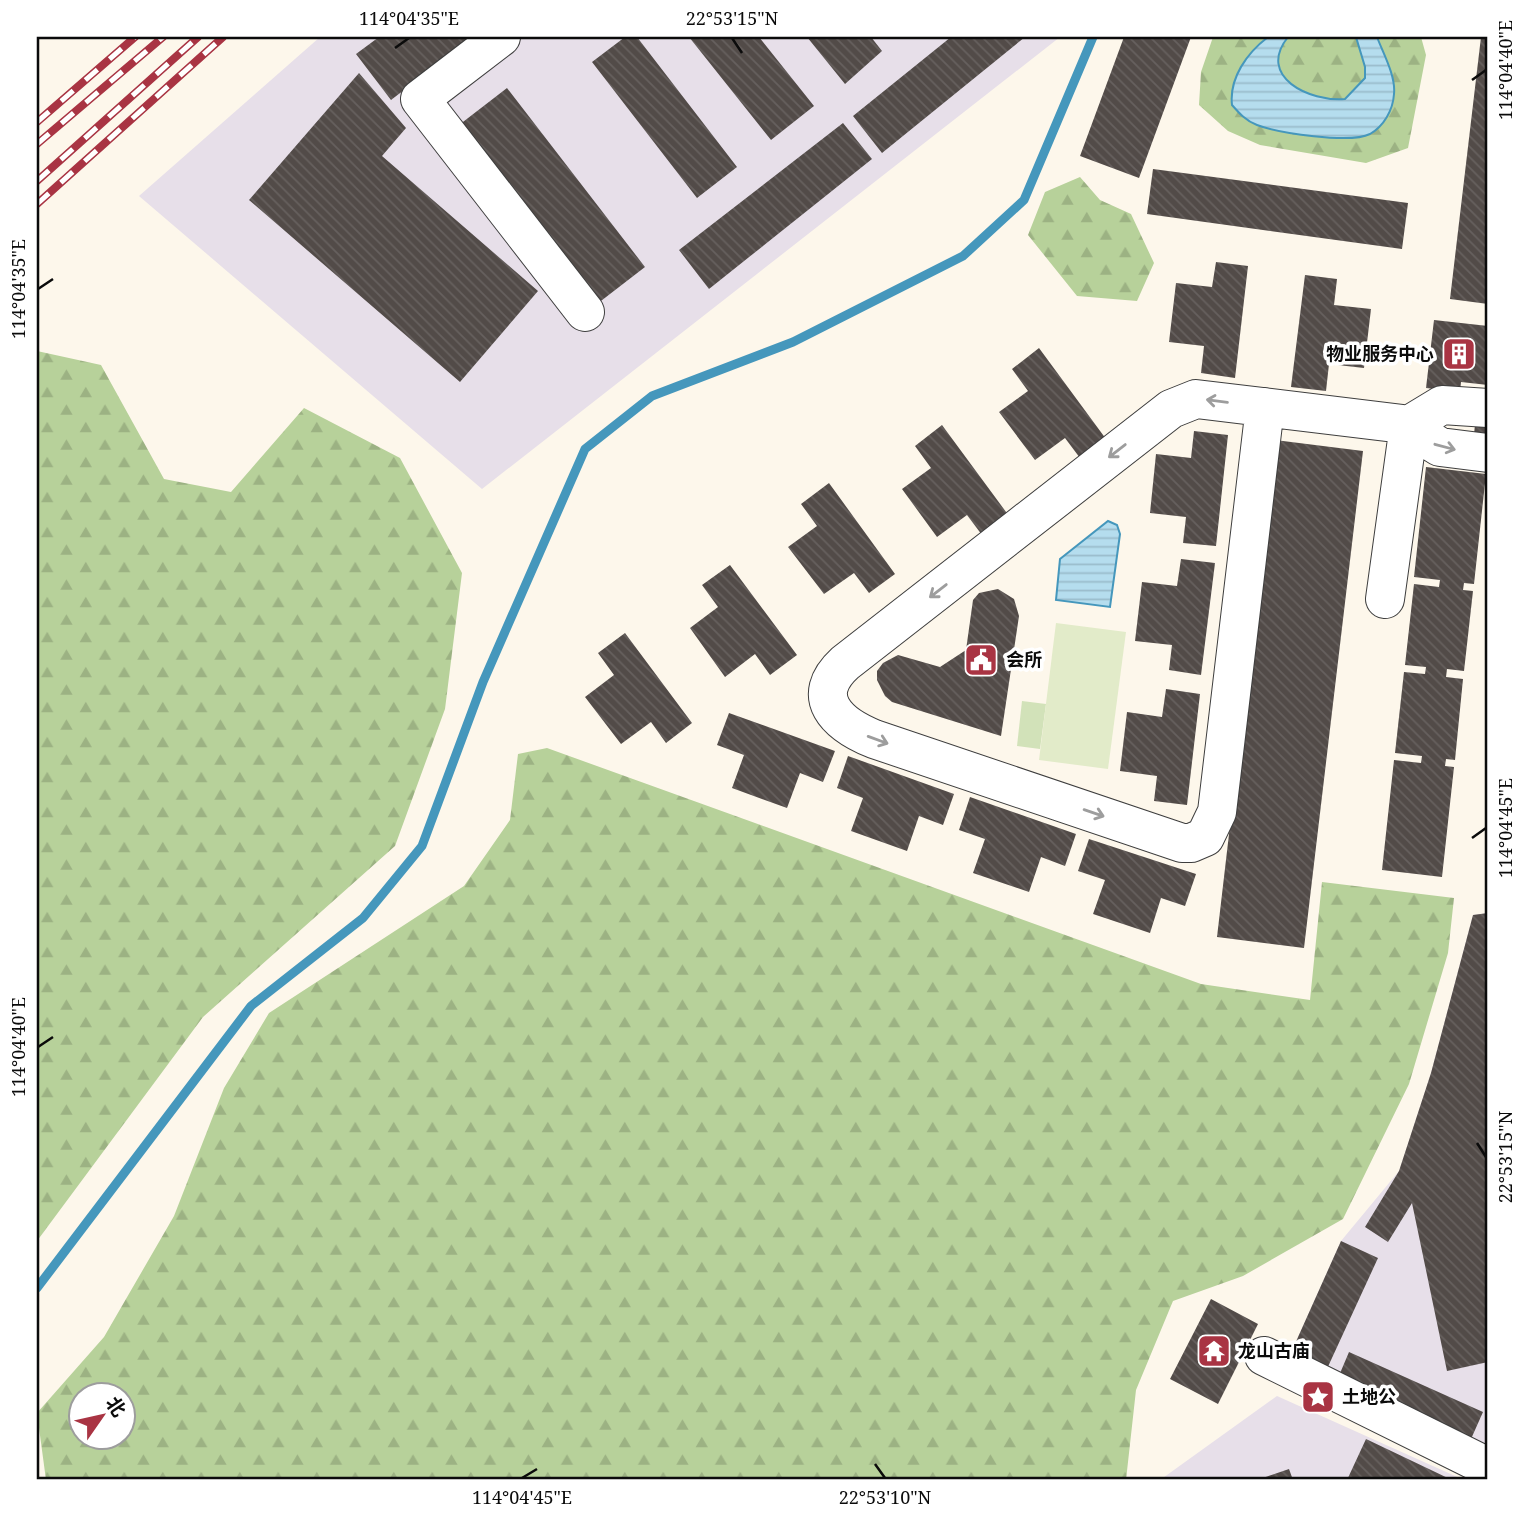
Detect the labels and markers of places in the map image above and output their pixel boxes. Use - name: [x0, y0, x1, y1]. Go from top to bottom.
- building icon: 物业服务中心: [1440, 335, 1478, 373]
- place label: 物业服务中心: [1326, 341, 1434, 365]
- public building icon: 会所: [962, 641, 1000, 679]
- place label: 会所: [1006, 647, 1042, 671]
- temple icon: 龙山古庙: [1195, 1332, 1233, 1370]
- place label: 龙山古庙: [1238, 1338, 1310, 1362]
- place icon: 土地公: [1299, 1378, 1337, 1416]
- place label: 土地公: [1342, 1384, 1396, 1408]

